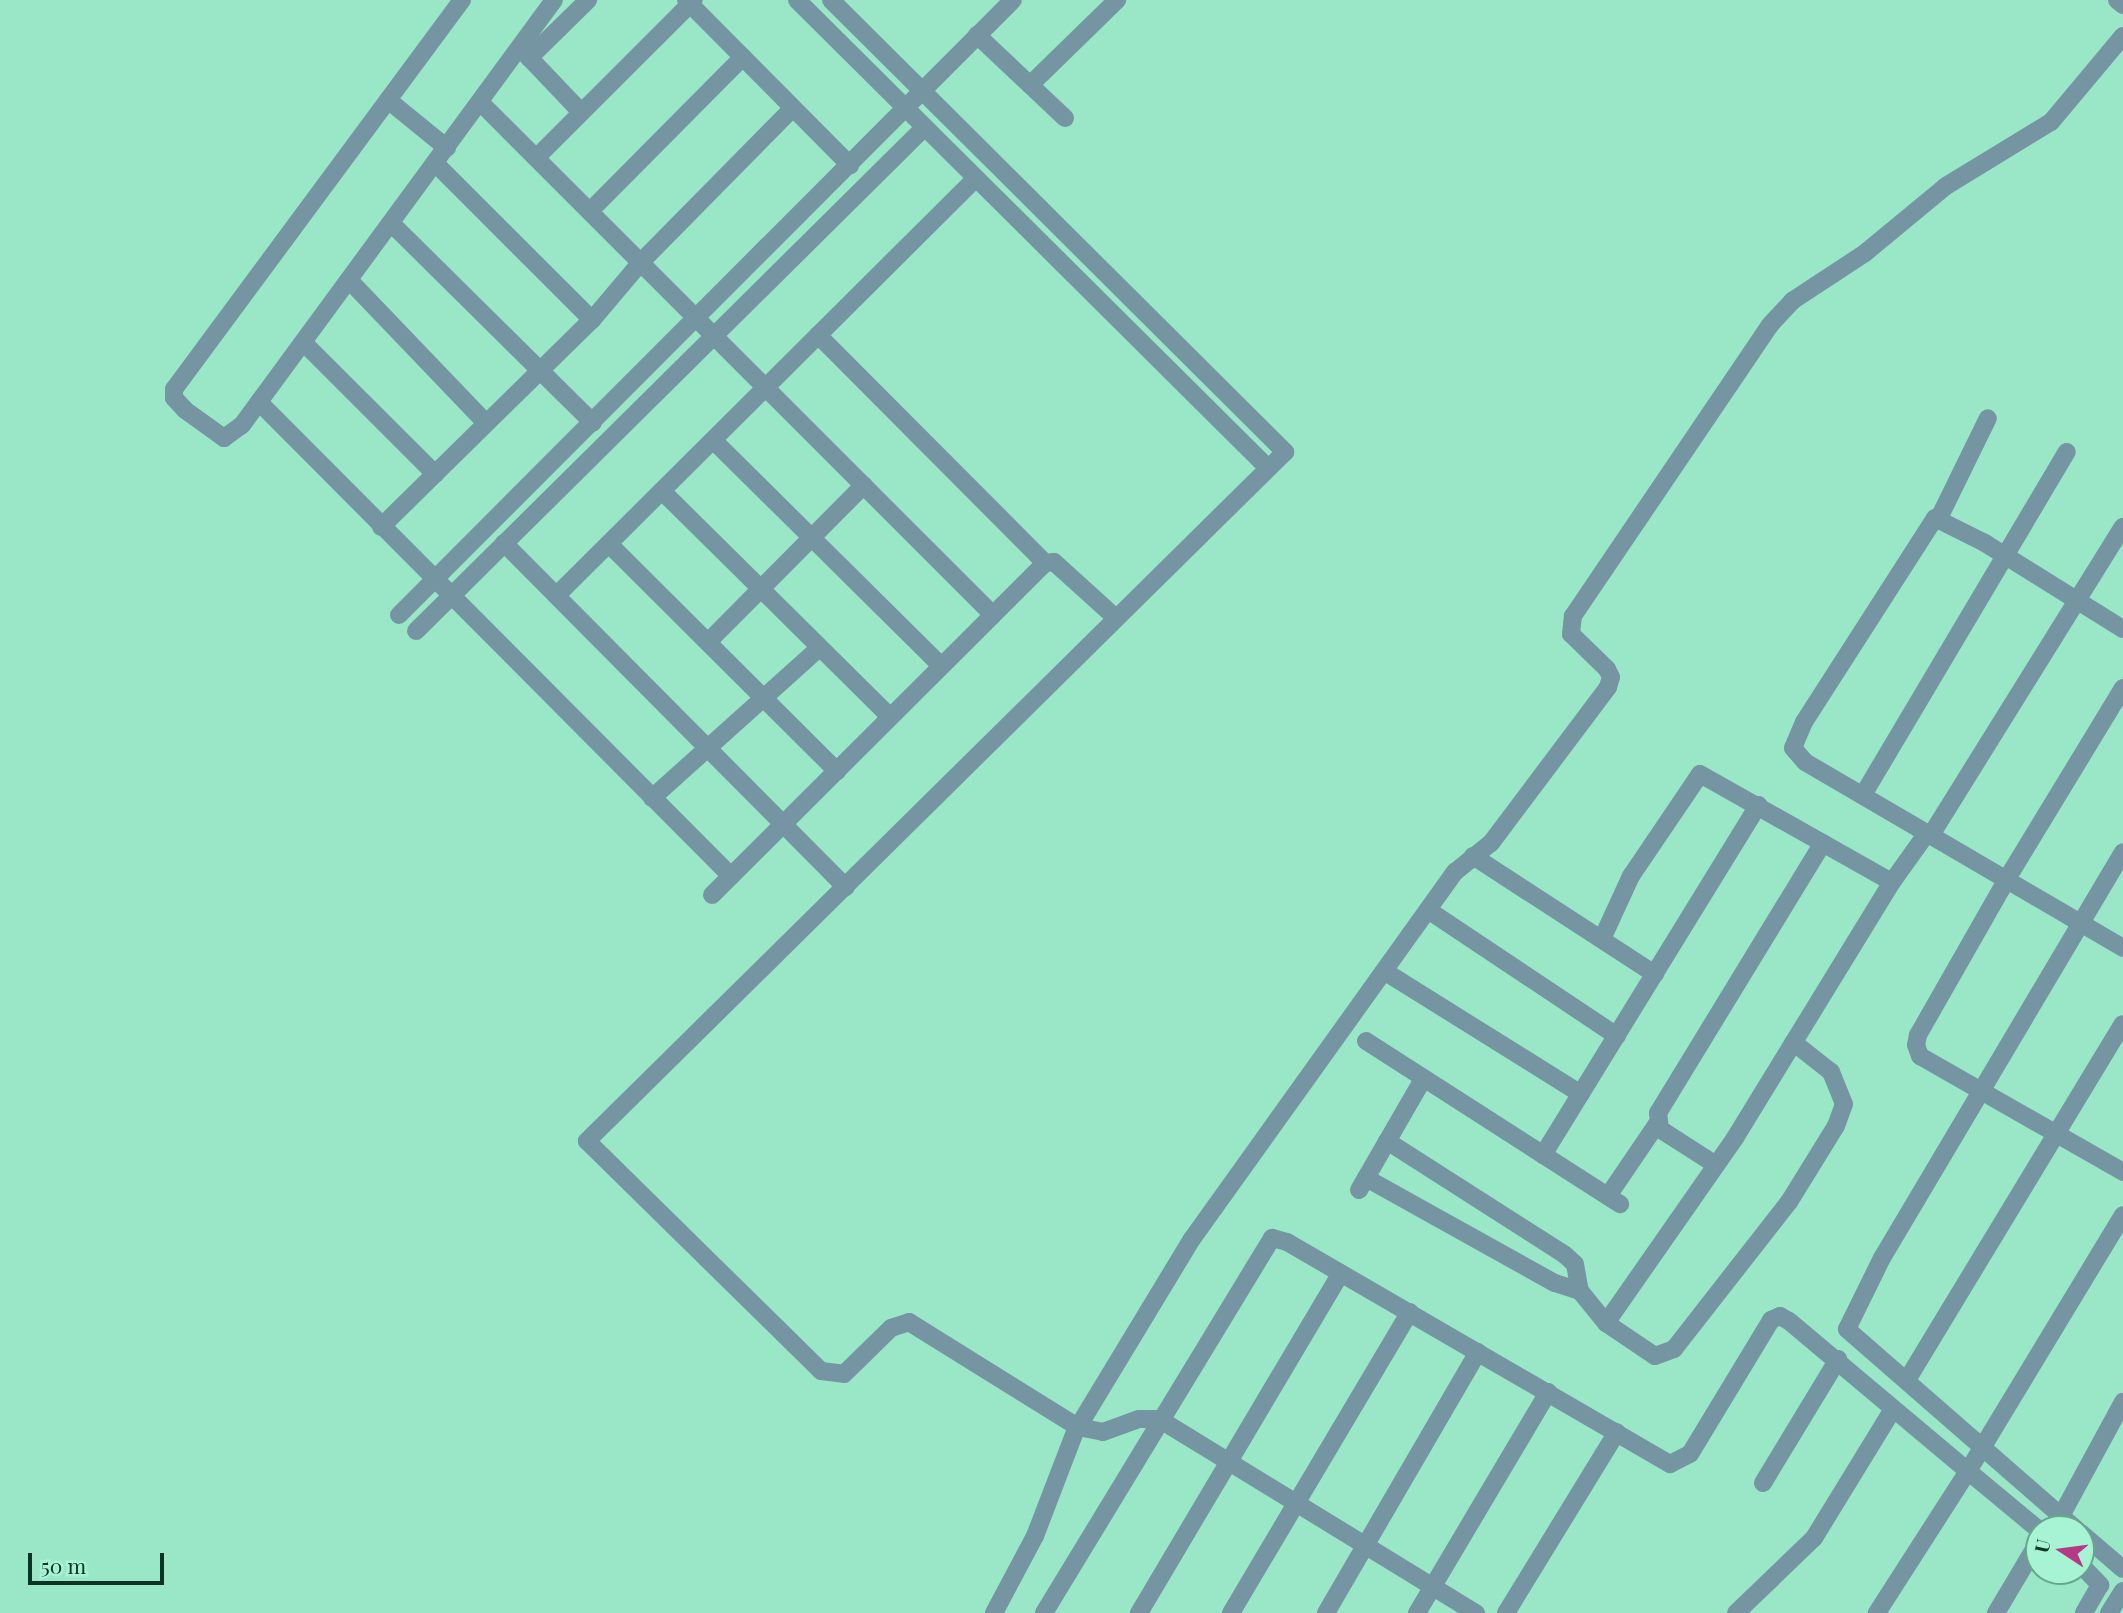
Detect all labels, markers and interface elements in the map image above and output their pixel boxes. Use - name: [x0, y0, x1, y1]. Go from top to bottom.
- north arrow: [2025, 1515, 2095, 1585]
- text: U: [2027, 1536, 2056, 1555]
- scale bar: [32, 1540, 168, 1584]
- text: 50 m: [41, 1551, 86, 1579]

